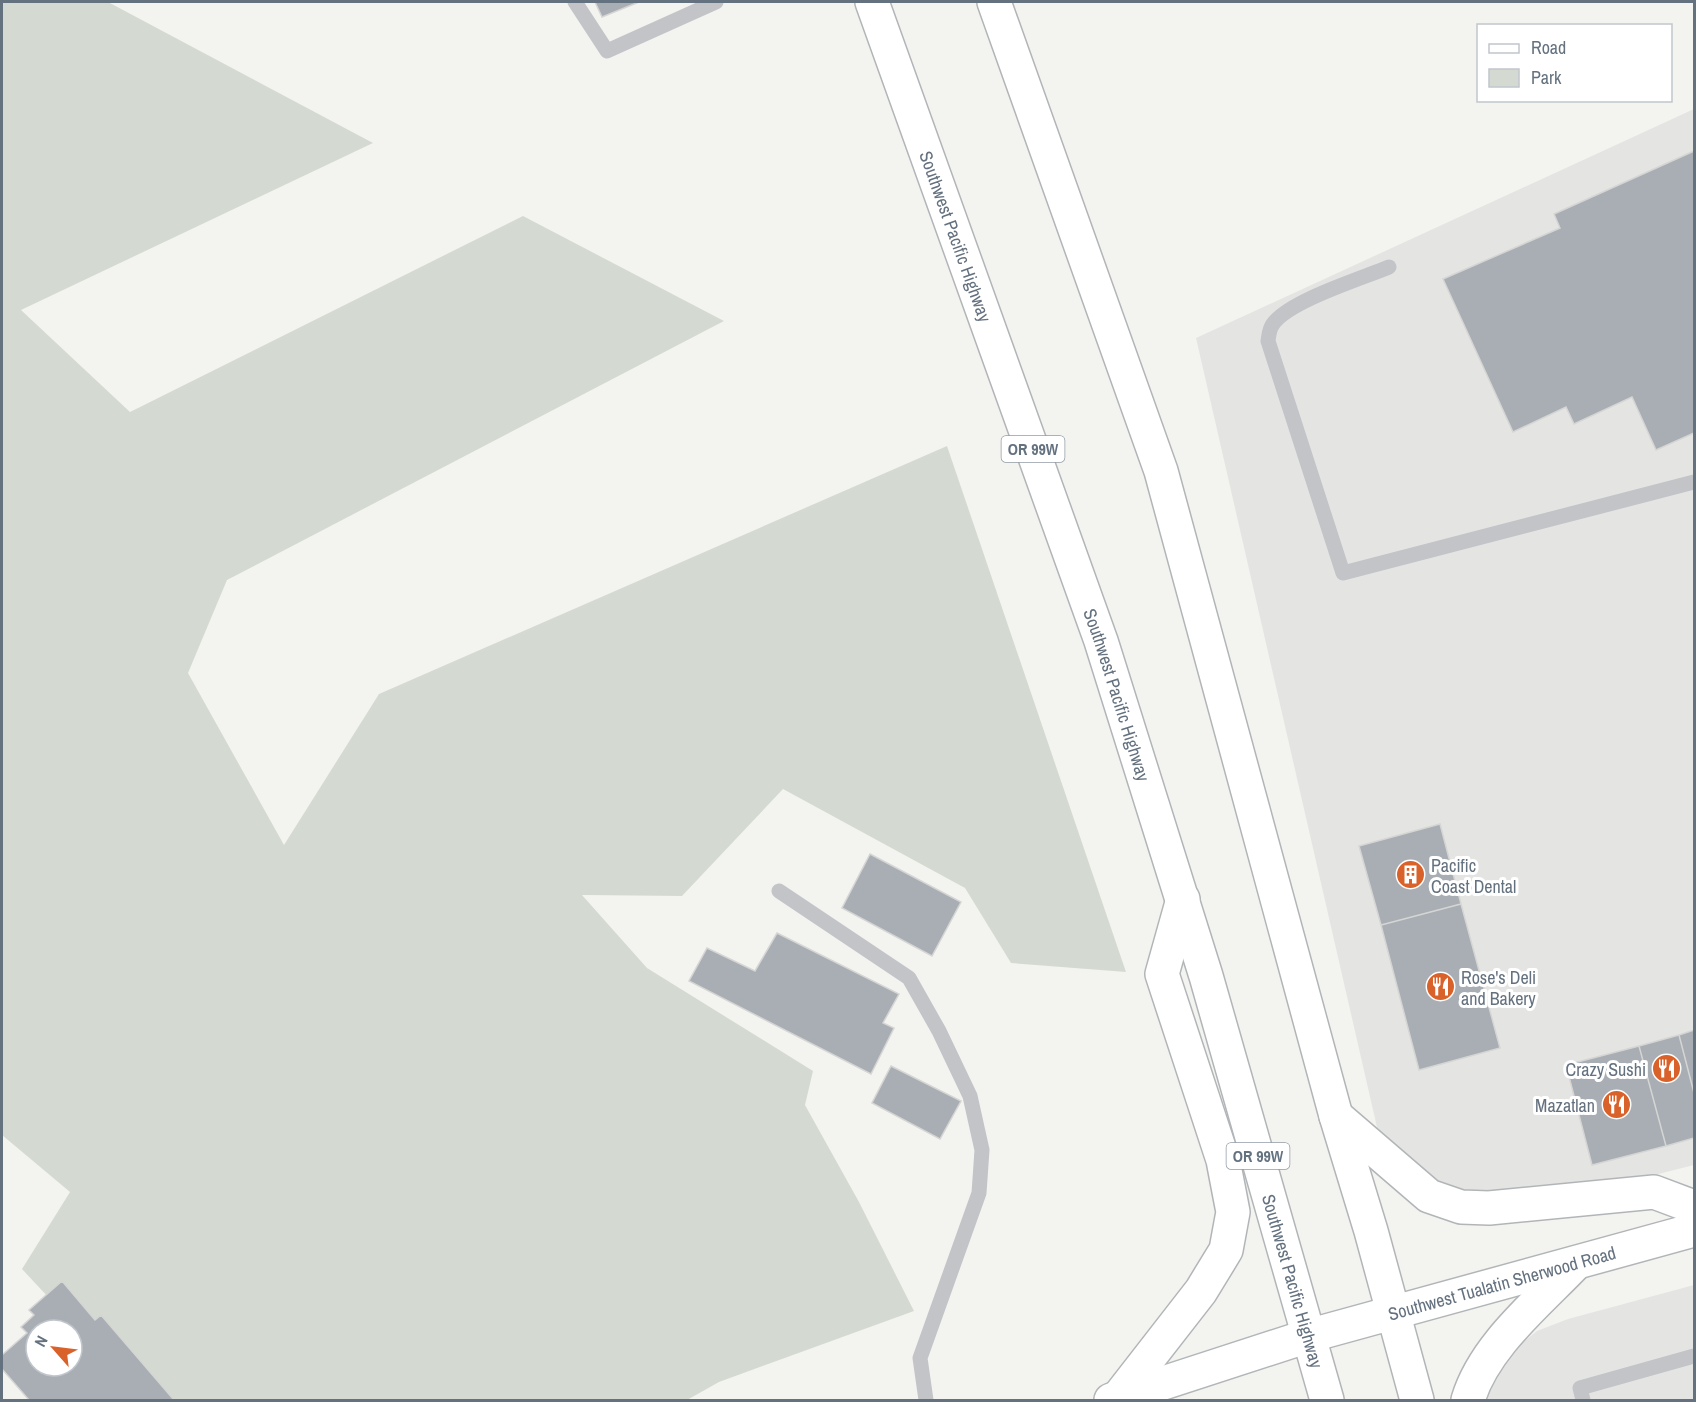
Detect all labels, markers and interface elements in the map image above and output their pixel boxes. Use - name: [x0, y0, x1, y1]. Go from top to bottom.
- legend: [1477, 24, 1672, 102]
- text: Road: [1531, 35, 1566, 60]
- text: Park: [1531, 65, 1562, 90]
- street label: Southwest Pacific Highway: [914, 148, 998, 326]
- road number: OR 99W: [1002, 436, 1064, 462]
- street label: Southwest Pacific Highway: [1078, 605, 1157, 785]
- place label: Pacific Coast Dental: [1431, 853, 1516, 899]
- building icon: Pacific Coast Dental: [1394, 859, 1426, 891]
- place label: Rose's Deli and Bakery: [1461, 965, 1536, 1011]
- restaurant icon: Rose's Deli and Bakery: [1424, 971, 1456, 1003]
- restaurant icon: Crazy Sushi: [1651, 1053, 1683, 1085]
- place label: Crazy Sushi: [1566, 1057, 1646, 1082]
- restaurant icon: Mazatlan: [1600, 1089, 1632, 1121]
- place label: Mazatlan: [1535, 1093, 1595, 1118]
- road number: OR 99W: [1226, 1143, 1290, 1169]
- street label: Southwest Pacific Highway: [1256, 1191, 1330, 1371]
- street label: Southwest Tualatin Sherwood Road: [1385, 1240, 1618, 1326]
- north arrow: [24, 1318, 84, 1378]
- text: N: [29, 1332, 53, 1350]

